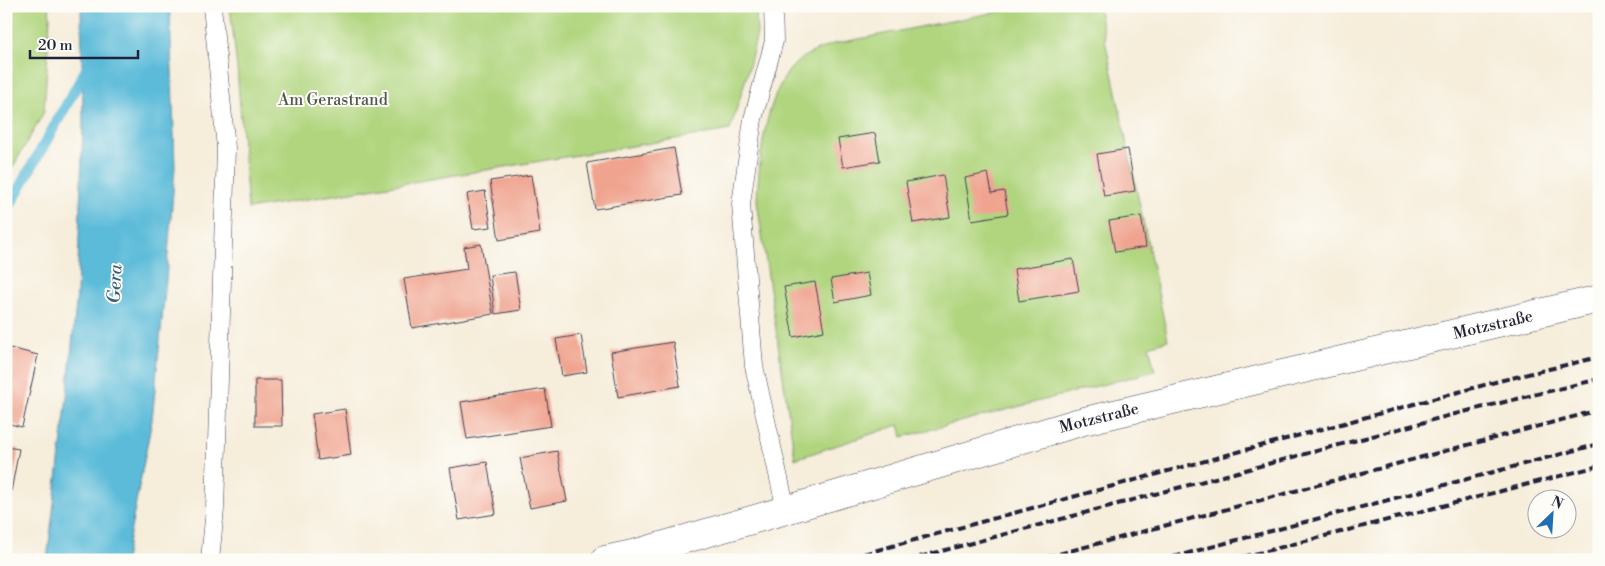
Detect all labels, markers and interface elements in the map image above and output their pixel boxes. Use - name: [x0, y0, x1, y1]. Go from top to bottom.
- scale bar: [30, 28, 138, 60]
- text: 20 m: [38, 36, 73, 55]
- park label: Am Gerastrand: [277, 90, 388, 110]
- water label: Gera: [102, 263, 128, 304]
- street label: Motzstraße: [1451, 306, 1535, 344]
- street label: Motzstraße: [1057, 398, 1141, 438]
- north arrow: [1528, 488, 1578, 538]
- text: N: [1548, 493, 1566, 514]

